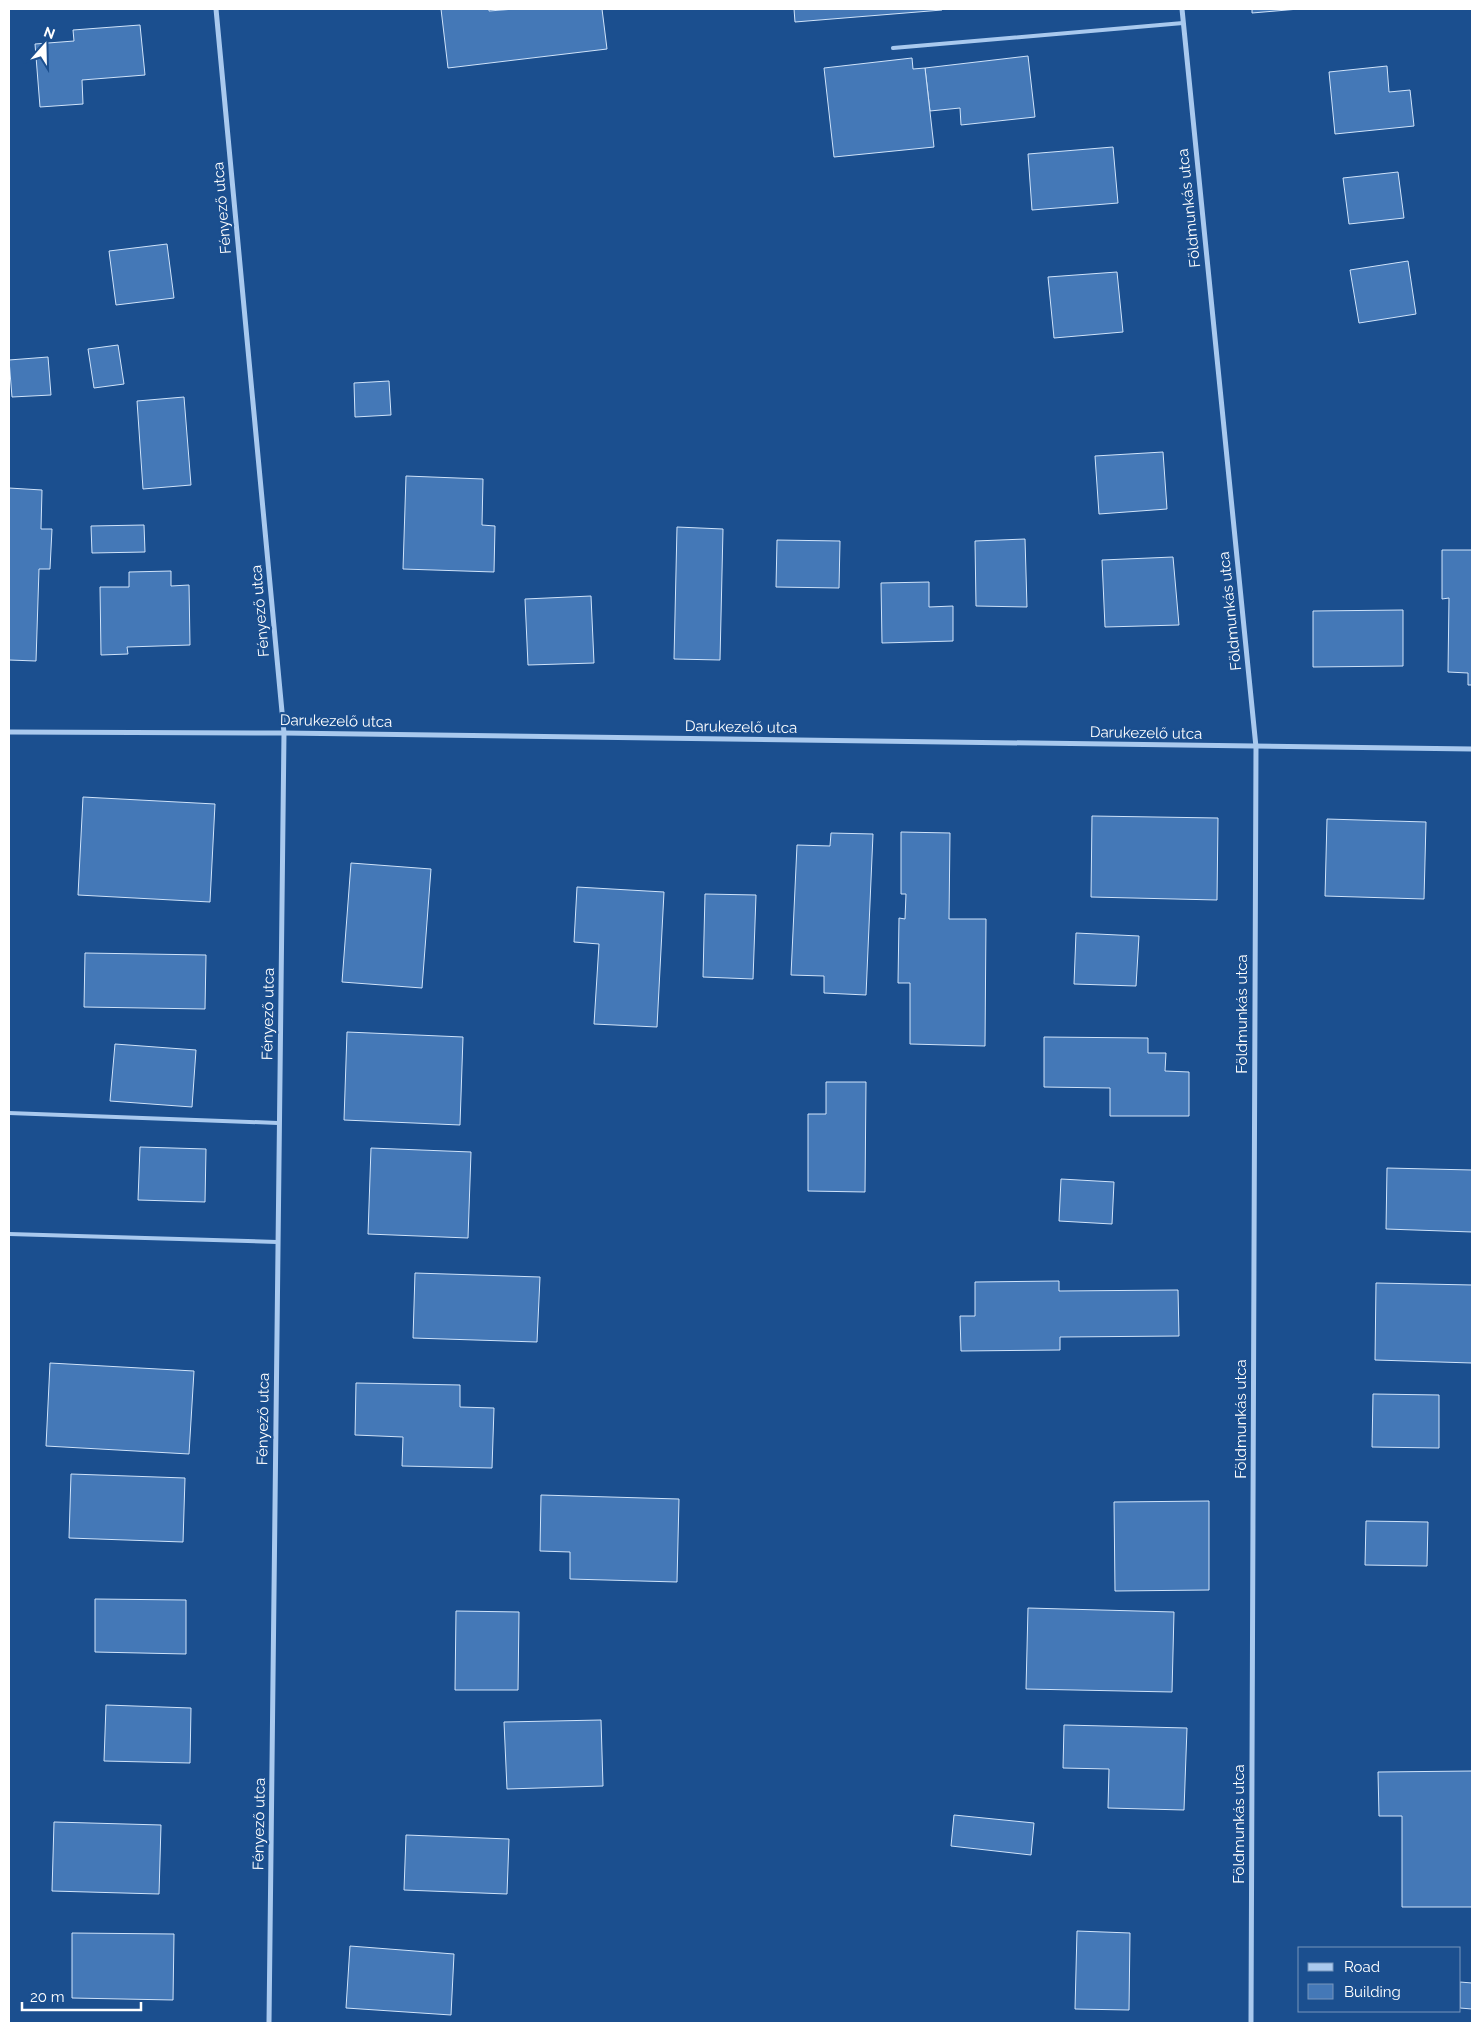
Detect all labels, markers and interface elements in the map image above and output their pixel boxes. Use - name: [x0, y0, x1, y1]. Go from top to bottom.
- north arrow: [20, 20, 70, 70]
- text: N: [42, 23, 57, 42]
- street label: Földmunkás utca: [1174, 148, 1204, 268]
- street label: Fényező utca: [209, 161, 235, 255]
- street label: Földmunkás utca: [1215, 551, 1245, 671]
- street label: Fényező utca: [247, 564, 273, 658]
- street label: Darukezelő utca: [280, 711, 392, 731]
- street label: Darukezelő utca: [685, 717, 797, 737]
- street label: Darukezelő utca: [1090, 723, 1202, 743]
- street label: Földmunkás utca: [1233, 954, 1251, 1074]
- street label: Fényező utca: [258, 968, 278, 1060]
- street label: Földmunkás utca: [1232, 1359, 1250, 1479]
- street label: Fényező utca: [253, 1373, 273, 1465]
- street label: Földmunkás utca: [1230, 1764, 1248, 1884]
- street label: Fényező utca: [249, 1778, 269, 1870]
- legend: [1298, 1947, 1461, 2012]
- text: Road: [1344, 1958, 1380, 1976]
- scale bar: [22, 1980, 141, 2012]
- text: Building: [1344, 1983, 1401, 2001]
- text: 20 m: [30, 1988, 65, 2006]

